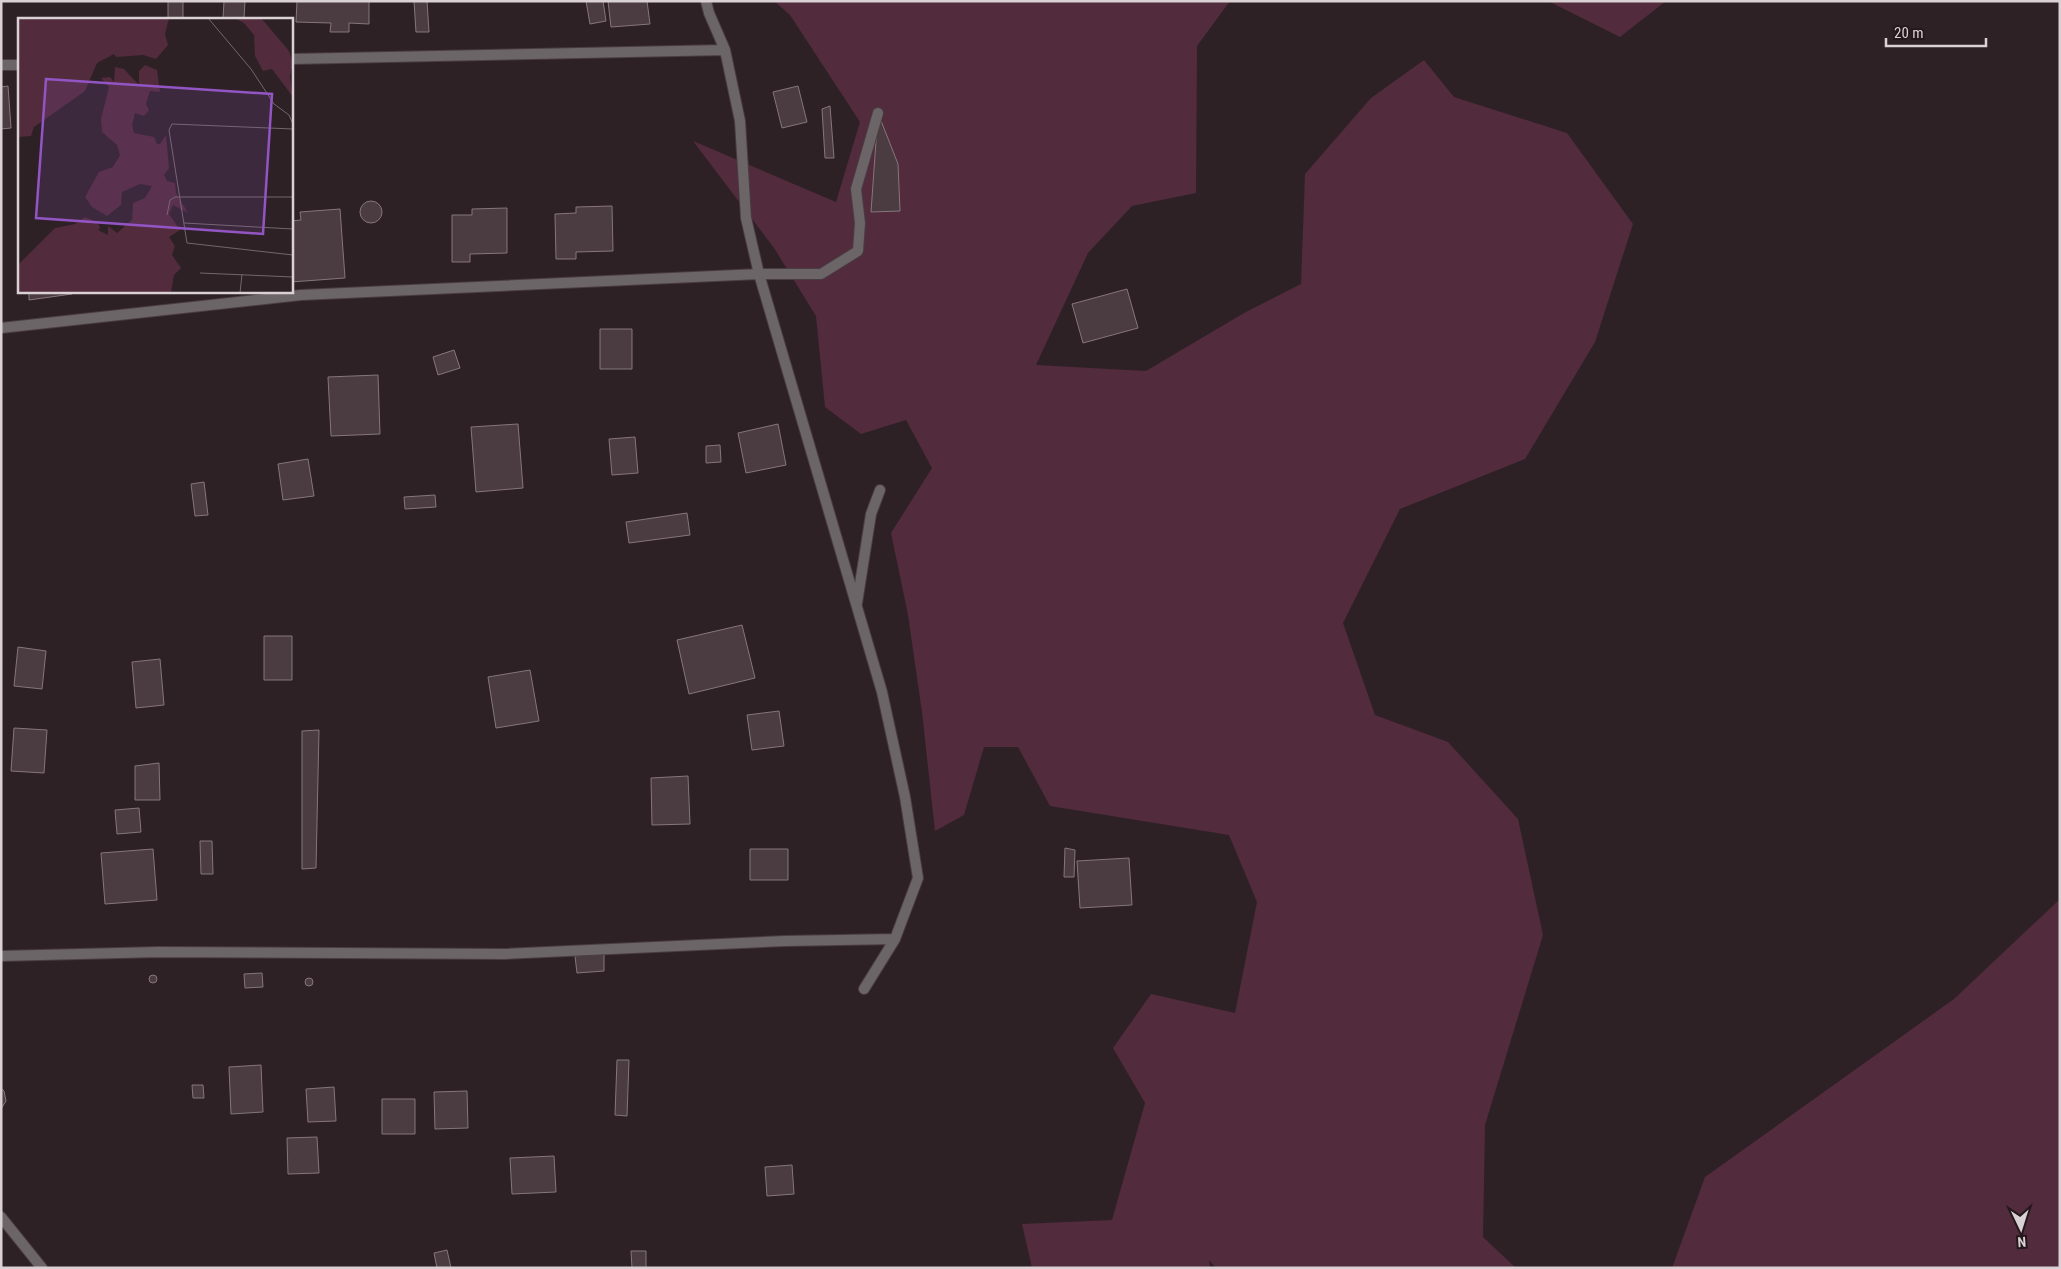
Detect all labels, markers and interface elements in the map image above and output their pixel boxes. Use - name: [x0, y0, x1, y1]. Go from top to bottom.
- scale bar: [1886, 15, 1986, 47]
- inset map: [18, 18, 292, 292]
- text: 20 m: [1894, 24, 1924, 42]
- north arrow: [1996, 1204, 2046, 1254]
- text: N: [2017, 1234, 2027, 1250]

